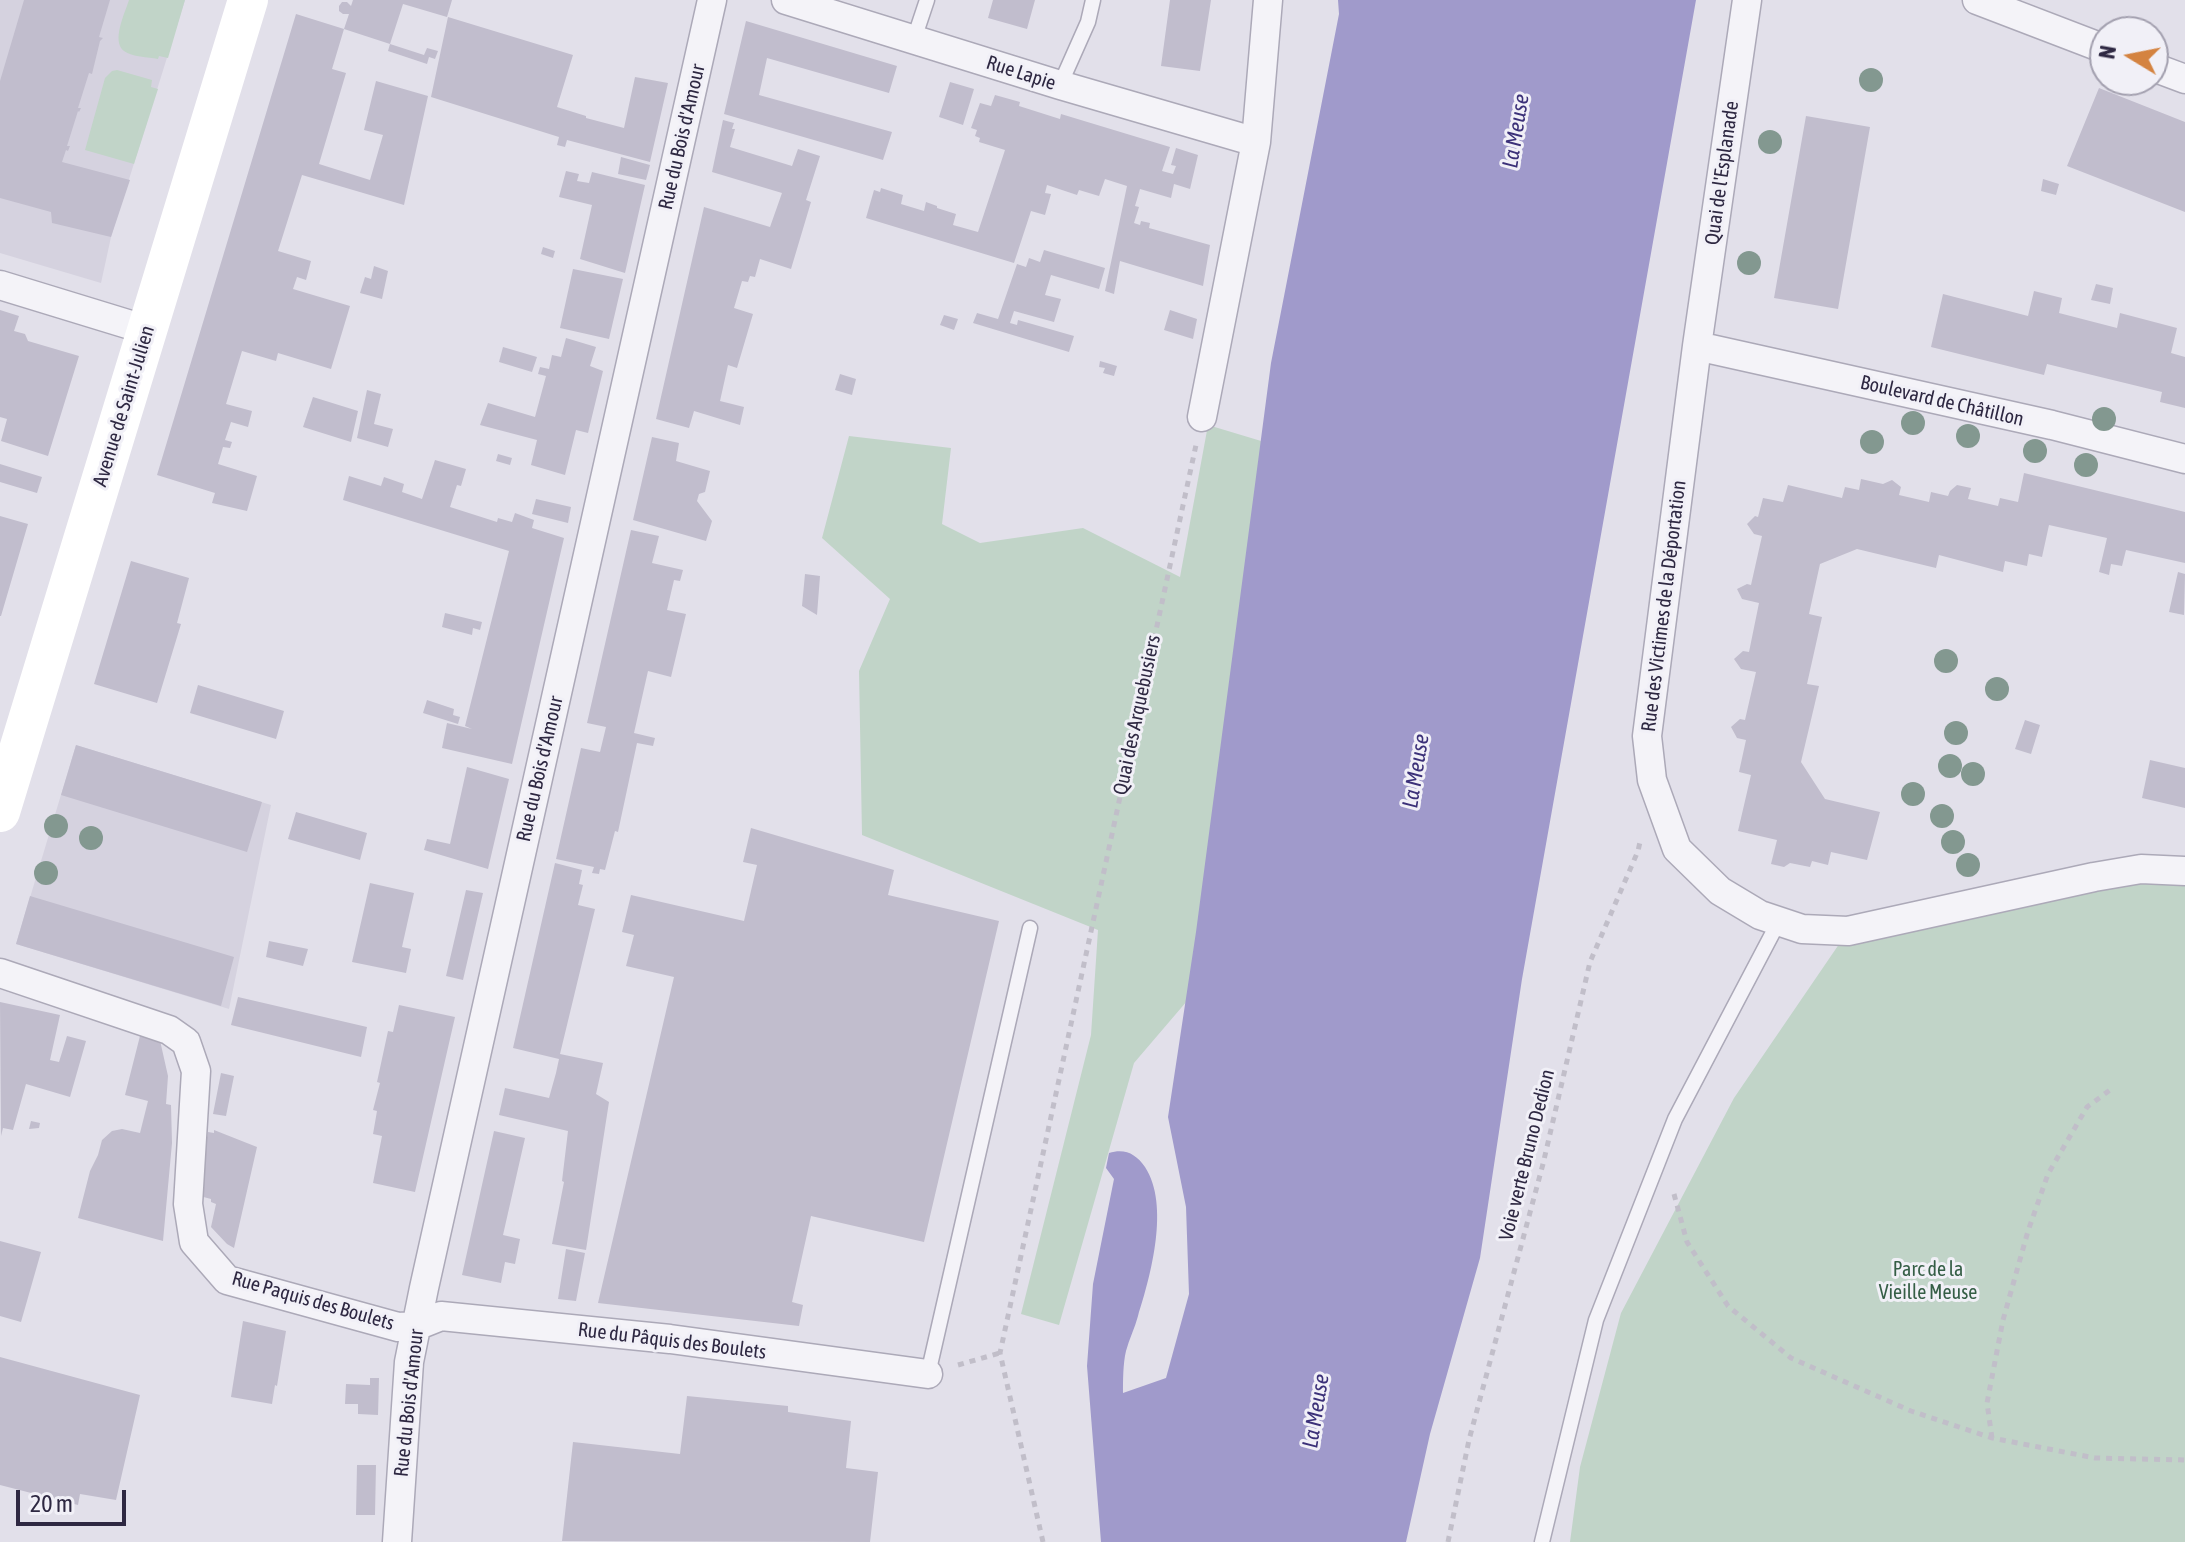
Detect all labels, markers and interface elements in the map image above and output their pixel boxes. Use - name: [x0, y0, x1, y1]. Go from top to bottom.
- north arrow: [2089, 16, 2169, 96]
- text: N: [2093, 44, 2121, 61]
- street label: Rue Lapie: [983, 51, 1059, 95]
- street label: Rue du Bois d'Amour: [654, 62, 710, 212]
- water label: La Meuse: [1497, 92, 1535, 170]
- street label: Quai de l'Esplanade: [1700, 99, 1744, 247]
- street label: Avenue de Saint-Julien: [88, 323, 160, 489]
- street label: Boulevard de Châtillon: [1858, 371, 2026, 431]
- street label: Rue des Victimes de la Déportation: [1637, 479, 1691, 733]
- street label: Quai des Arquebusiers: [1108, 633, 1166, 797]
- street label: Rue du Bois d'Amour: [512, 694, 568, 844]
- water label: La Meuse: [1397, 732, 1435, 810]
- street label: Voie verte Bruno Dedion: [1494, 1067, 1560, 1243]
- park label: Parc de la Vieille Meuse: [1879, 1258, 1977, 1305]
- street label: Rue Paquis des Boulets: [229, 1266, 397, 1336]
- street label: Rue du Pâquis des Boulets: [576, 1318, 768, 1364]
- street label: Rue du Bois d'Amour: [389, 1328, 429, 1478]
- water label: La Meuse: [1297, 1372, 1335, 1450]
- scale bar: [20, 1474, 130, 1524]
- text: 20 m: [30, 1490, 73, 1517]

